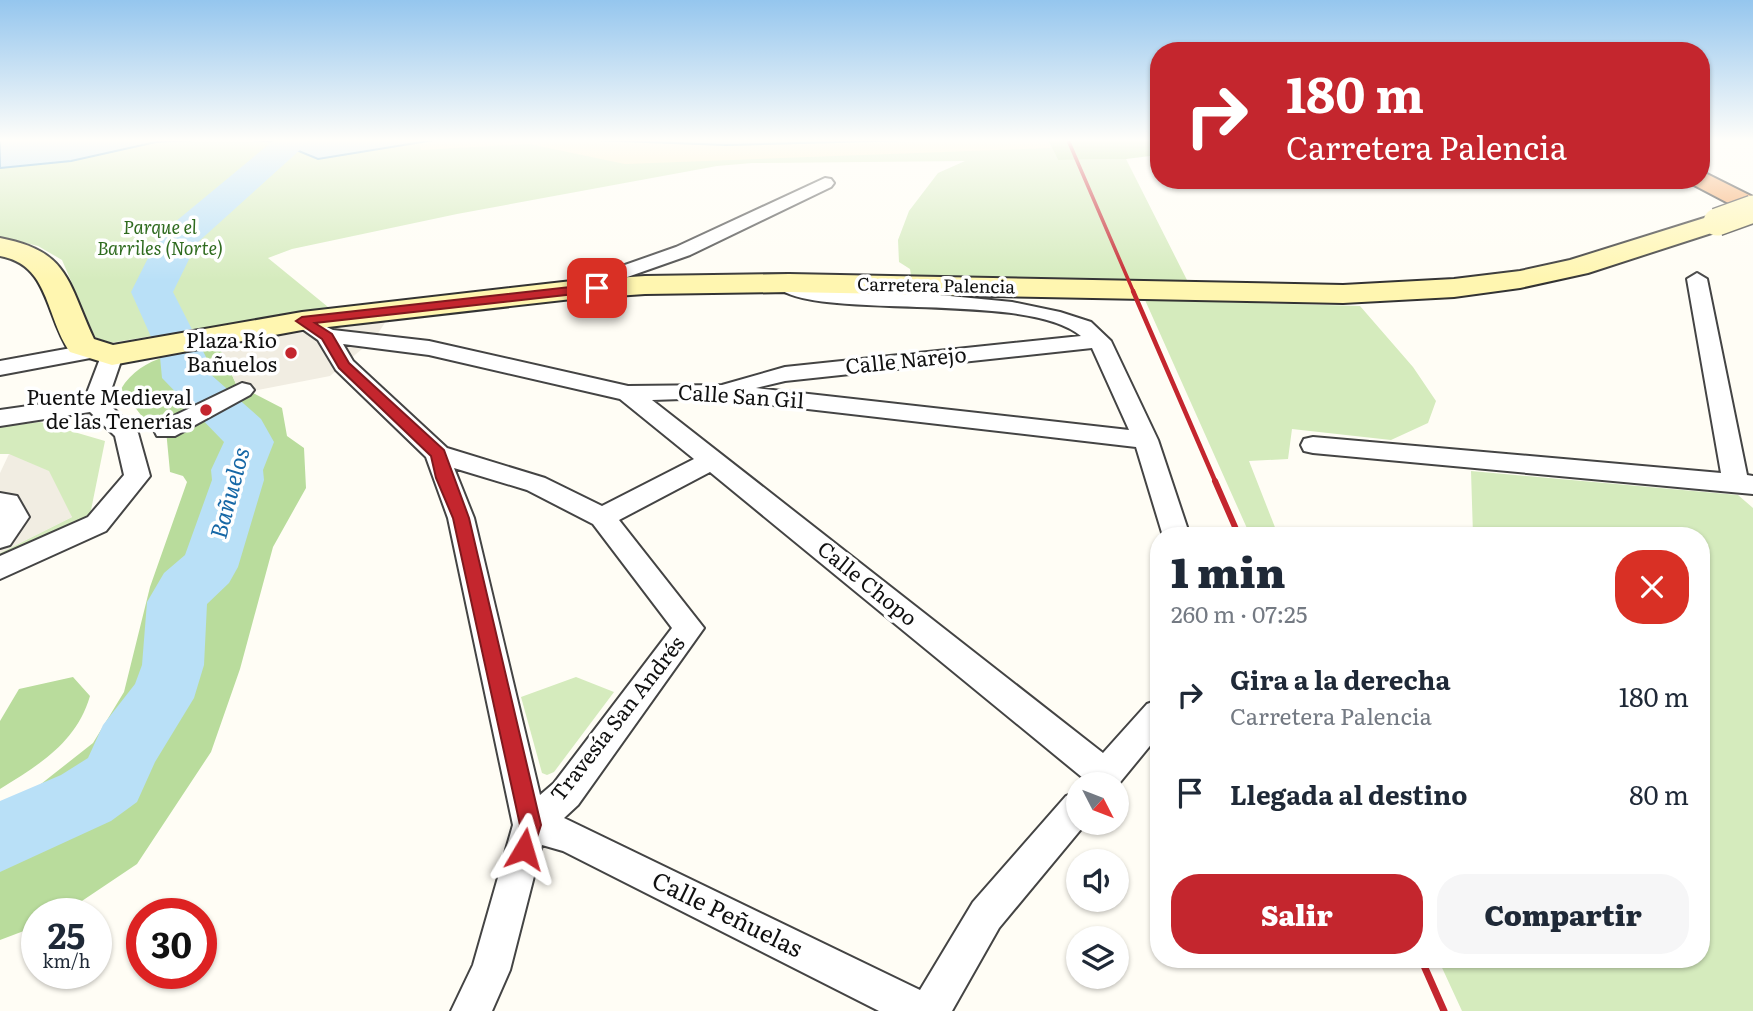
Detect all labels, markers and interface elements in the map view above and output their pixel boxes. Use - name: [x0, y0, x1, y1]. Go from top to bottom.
- text: 180 m: [1286, 55, 1424, 128]
- icon: right: [1171, 70, 1262, 161]
- text: Carretera Palencia: [1286, 122, 1567, 170]
- park label: Parque el Barriles (Norte): [97, 213, 223, 261]
- pin: [567, 258, 627, 318]
- icon: arrive: [578, 269, 616, 307]
- street label: Carretera Palencia: [857, 270, 1016, 299]
- place label: Plaza Río Bañuelos: [186, 323, 277, 378]
- street label: Calle Narejo: [844, 337, 968, 380]
- marker: Plaza Río Bañuelos: [283, 345, 299, 361]
- street label: Calle San Gil: [677, 375, 805, 414]
- place label: Puente Medieval de las Tenerías: [26, 380, 192, 435]
- marker: Puente Medieval de las Tenerías: [198, 402, 214, 418]
- water label: Bañuelos: [200, 443, 257, 542]
- street label: Calle Chopo: [812, 532, 925, 632]
- text: 1 min: [1171, 539, 1286, 601]
- button: close: [1615, 550, 1689, 624]
- text: 260 m · 07:25: [1171, 596, 1307, 630]
- street label: Travesía San Andrés: [541, 628, 691, 807]
- text: Gira a la derecha: [1230, 659, 1450, 698]
- icon: right: [1171, 676, 1209, 714]
- text: 180 m: [1619, 676, 1689, 715]
- text: Carretera Palencia: [1230, 698, 1432, 732]
- north arrow: [1066, 772, 1129, 835]
- map controls: [1066, 772, 1129, 989]
- icon: arrive: [1171, 774, 1209, 812]
- text: Llegada al destino: [1230, 774, 1467, 813]
- text: 80 m: [1629, 774, 1689, 813]
- position arrow: [487, 812, 561, 886]
- button: sound: [1066, 849, 1129, 912]
- street label: Calle Peñuelas: [647, 861, 809, 964]
- button: Salir: [1171, 874, 1423, 954]
- button: Compartir: [1437, 874, 1689, 954]
- speed limit sign: 30: [126, 898, 217, 989]
- text: 25: [48, 908, 85, 960]
- button: layers: [1066, 926, 1129, 989]
- text: km/h: [43, 947, 90, 974]

